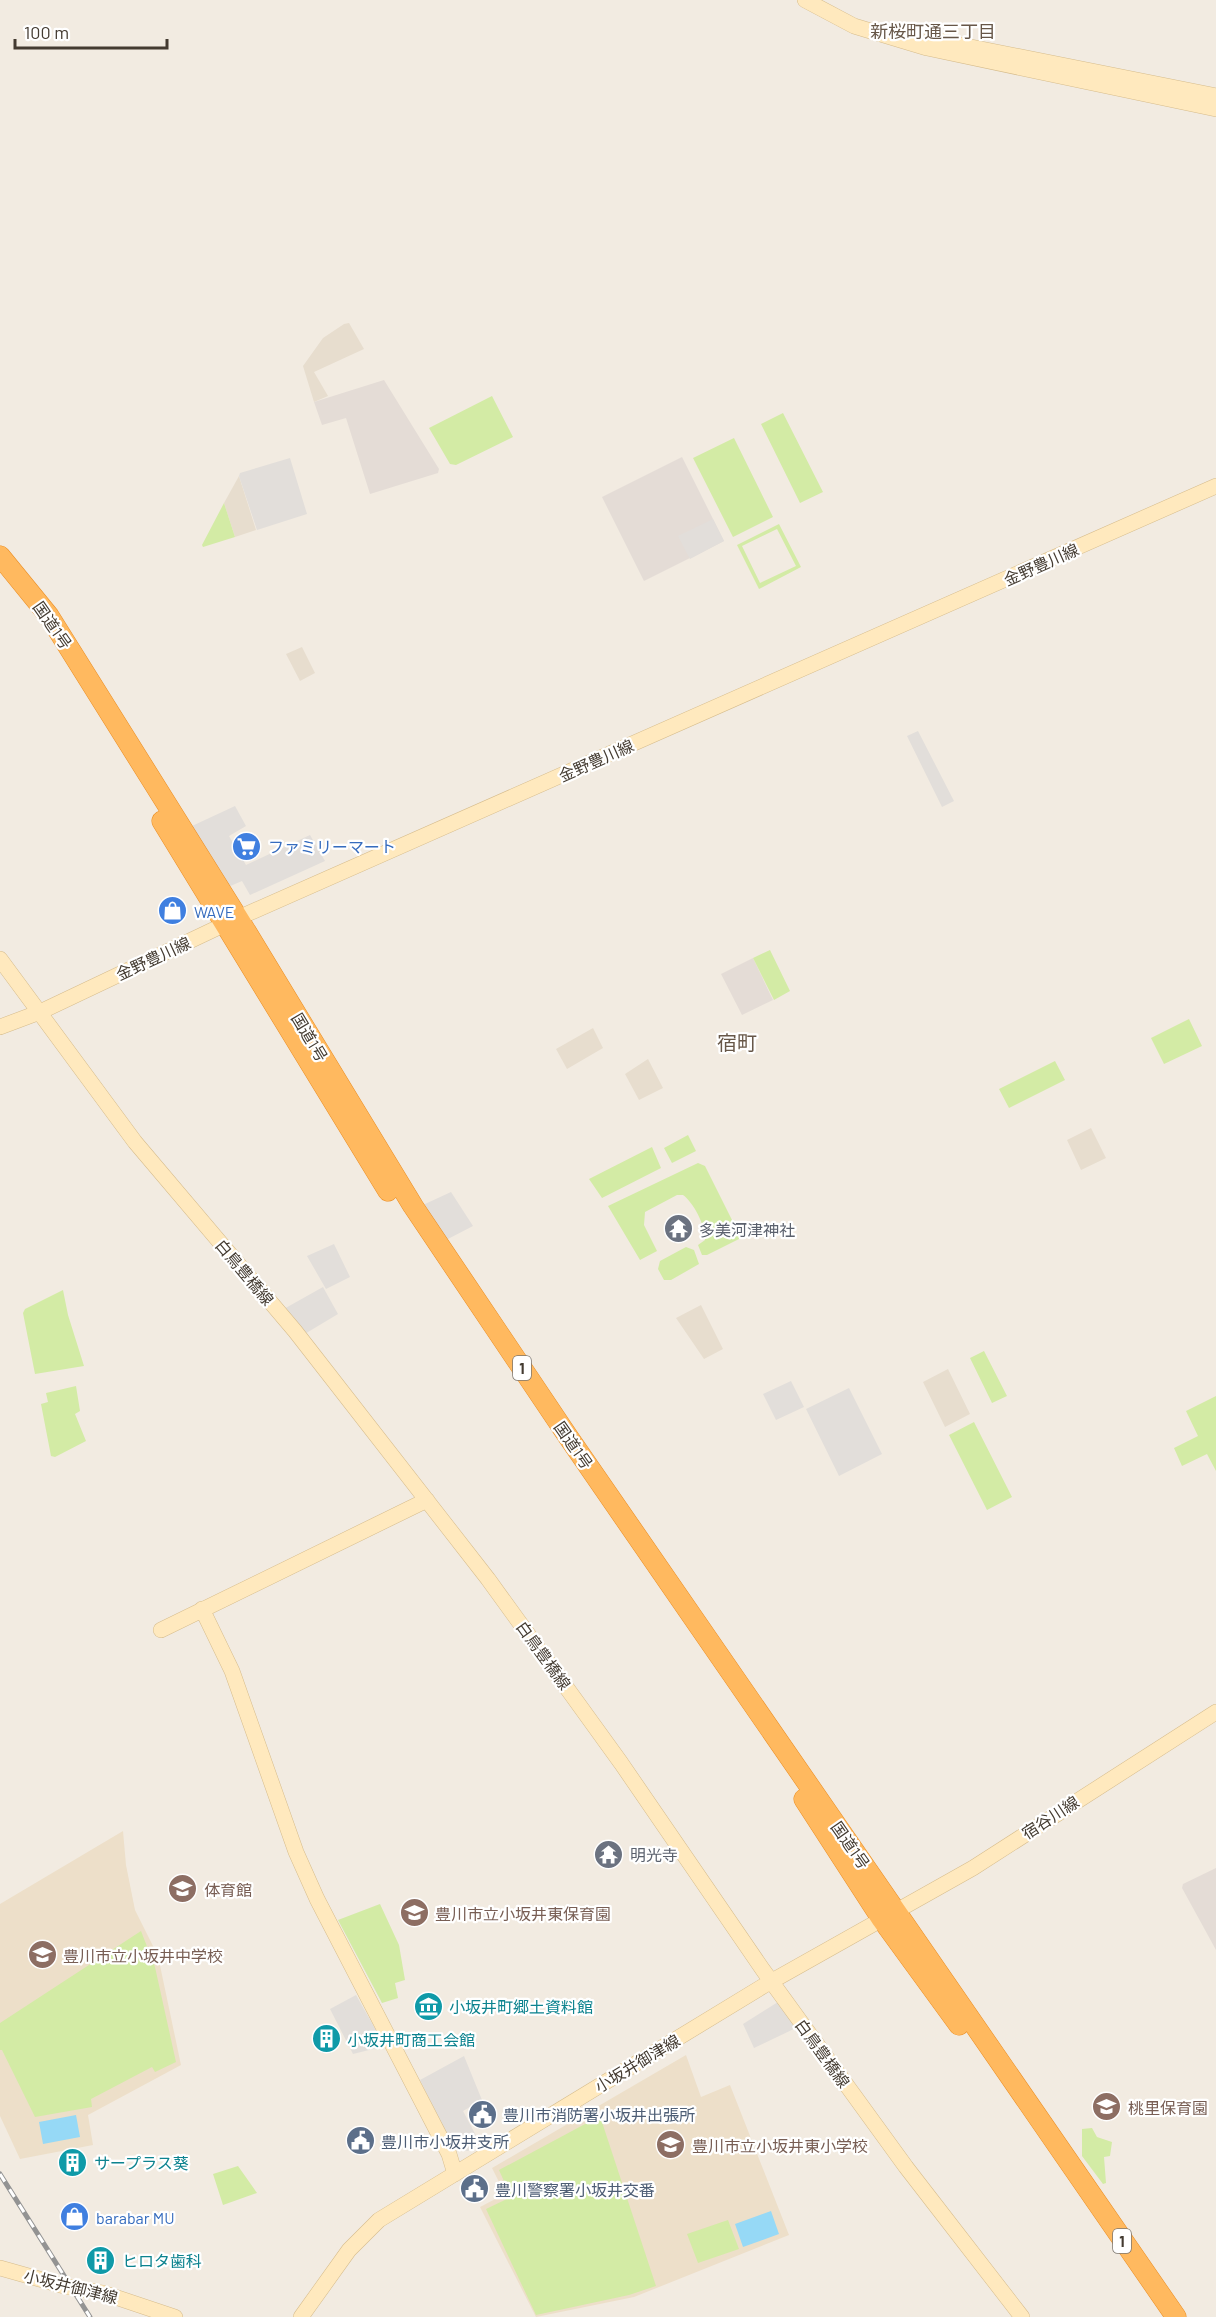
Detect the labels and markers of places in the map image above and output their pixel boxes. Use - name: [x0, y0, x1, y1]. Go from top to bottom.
- supermarket icon: ファミリーマート: [231, 830, 263, 862]
- place label: ファミリーマート: [268, 837, 396, 856]
- shop icon: WAVE: [157, 895, 189, 927]
- place label: WAVE: [194, 902, 234, 921]
- temple icon: 多美河津神社: [662, 1213, 694, 1245]
- place label: 多美河津神社: [699, 1220, 795, 1239]
- temple icon: 明光寺: [593, 1838, 625, 1870]
- place label: 明光寺: [630, 1845, 678, 1864]
- school or university icon: 体育館: [167, 1873, 199, 1905]
- place label: 体育館: [204, 1880, 252, 1899]
- school or university icon: 豊川市立小坂井東保育園: [398, 1897, 430, 1929]
- place label: 豊川市立小坂井東保育園: [435, 1904, 611, 1923]
- school or university icon: 豊川市立小坂井中学校: [26, 1939, 58, 1971]
- place label: 豊川市立小坂井中学校: [63, 1946, 223, 1965]
- museum icon: 小坂井町郷土資料館: [412, 1990, 444, 2022]
- place label: 小坂井町郷土資料館: [449, 1997, 593, 2016]
- building icon: 小坂井町商工会館: [310, 2023, 342, 2055]
- place label: 小坂井町商工会館: [347, 2030, 475, 2049]
- school or university icon: 桃里保育園: [1091, 2091, 1123, 2123]
- public building icon: 豊川市消防署小坂井出張所: [466, 2098, 498, 2130]
- place label: 桃里保育園: [1128, 2098, 1208, 2117]
- place label: 豊川市消防署小坂井出張所: [503, 2105, 695, 2124]
- public building icon: 豊川市小坂井支所: [344, 2125, 376, 2157]
- school or university icon: 豊川市立小坂井東小学校: [655, 2129, 687, 2161]
- place label: 豊川市小坂井支所: [381, 2132, 509, 2151]
- place label: 豊川市立小坂井東小学校: [692, 2136, 868, 2155]
- building icon: サープラス葵: [57, 2146, 89, 2178]
- place label: サープラス葵: [94, 2153, 189, 2172]
- public building icon: 豊川警察署小坂井交番: [458, 2173, 490, 2205]
- place label: 豊川警察署小坂井交番: [495, 2180, 655, 2199]
- shop icon: barabar MU: [59, 2201, 91, 2233]
- place label: barabar MU: [96, 2208, 175, 2227]
- building icon: ヒロタ歯科: [85, 2244, 117, 2276]
- place label: ヒロタ歯科: [122, 2251, 202, 2270]

